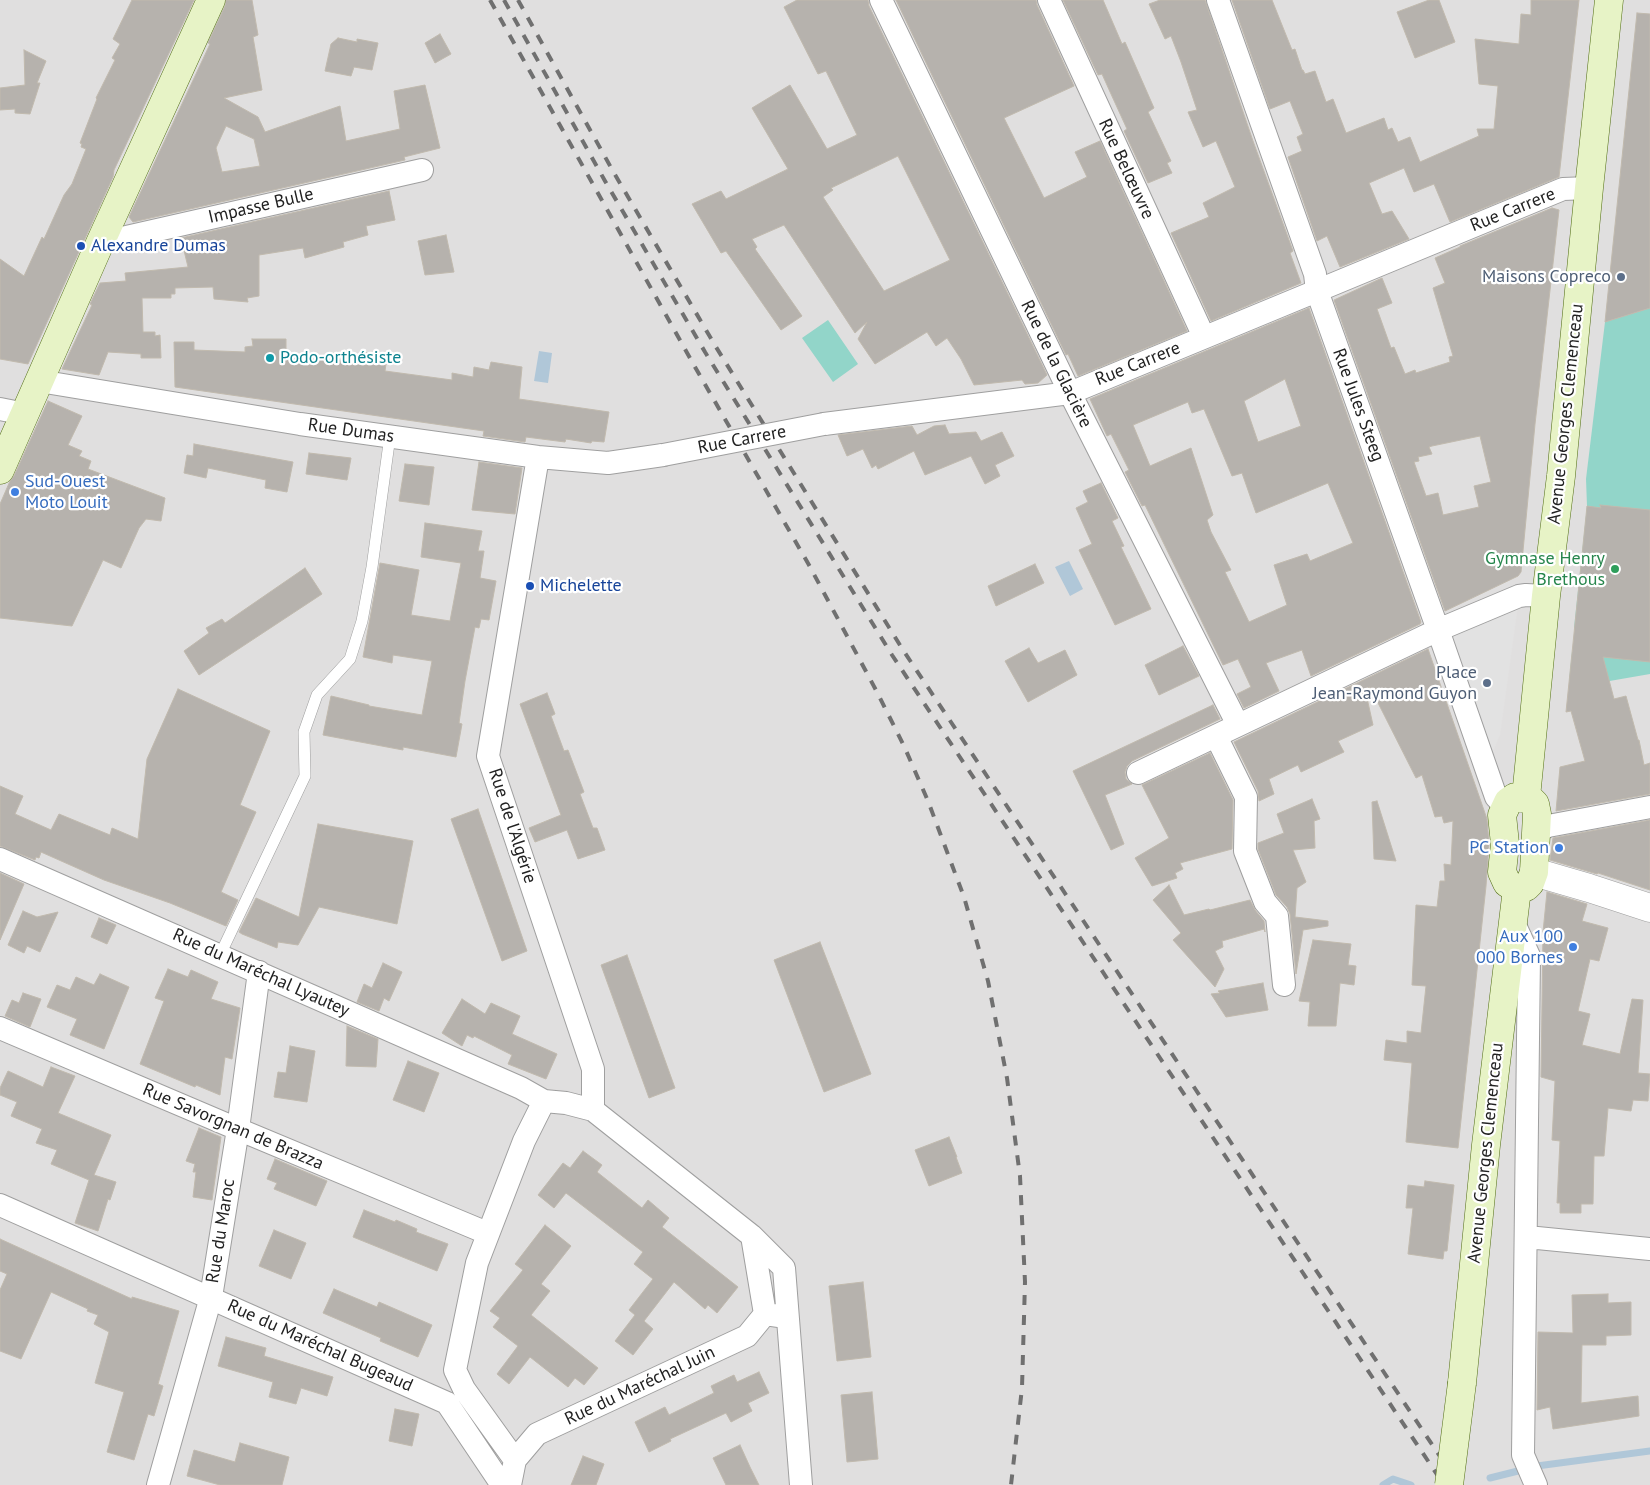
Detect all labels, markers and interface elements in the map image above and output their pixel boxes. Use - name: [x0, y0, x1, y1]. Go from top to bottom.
- street label: Rue Belœuvre: [1093, 115, 1159, 223]
- street label: Impasse Bulle: [206, 183, 316, 229]
- street label: Rue Carrere: [1467, 183, 1559, 237]
- place label: Alexandre Dumas: [91, 235, 226, 257]
- marker: Alexandre Dumas: [75, 240, 87, 252]
- place label: Maisons Copreco: [1482, 266, 1611, 288]
- marker: Maisons Copreco: [1615, 271, 1627, 283]
- street label: Rue de la Glacière: [1016, 297, 1096, 431]
- street label: Avenue Georges Clemenceau: [1544, 303, 1588, 525]
- street label: Rue Carrere: [1092, 337, 1184, 391]
- street label: Rue Jules Steeg: [1328, 345, 1388, 465]
- place label: Podo-orthésiste: [280, 347, 401, 369]
- marker: Podo-orthésiste: [264, 352, 276, 364]
- street label: Rue Dumas: [307, 414, 395, 448]
- street label: Rue Carrere: [696, 421, 788, 459]
- place label: Sud-Ouest Moto Louit: [25, 471, 108, 514]
- marker: Sud-Ouest Moto Louit: [9, 486, 21, 498]
- place label: Gymnase Henry Brethous: [1485, 548, 1605, 590]
- marker: Gymnase Henry Brethous: [1609, 563, 1621, 575]
- place label: Michelette: [540, 575, 622, 597]
- marker: Michelette: [524, 580, 536, 592]
- place label: Place Jean-Raymond Guyon: [1313, 662, 1477, 704]
- marker: Place Jean-Raymond Guyon: [1481, 677, 1493, 689]
- street label: Rue de l'Algérie: [483, 766, 541, 886]
- place label: PC Station: [1469, 837, 1549, 859]
- marker: PC Station: [1553, 842, 1565, 854]
- street label: Rue du Maréchal Lyautey: [169, 924, 353, 1022]
- place label: Aux 100 000 Bornes: [1476, 926, 1563, 969]
- marker: Aux 100 000 Bornes: [1567, 941, 1579, 953]
- street label: Avenue Georges Clemenceau: [1464, 1042, 1508, 1264]
- street label: Rue Savorgnan de Brazza: [139, 1079, 327, 1175]
- street label: Rue du Maroc: [202, 1177, 240, 1285]
- street label: Rue du Maréchal Bugeaud: [224, 1295, 416, 1397]
- street label: Rue du Maréchal Juin: [561, 1342, 719, 1430]

